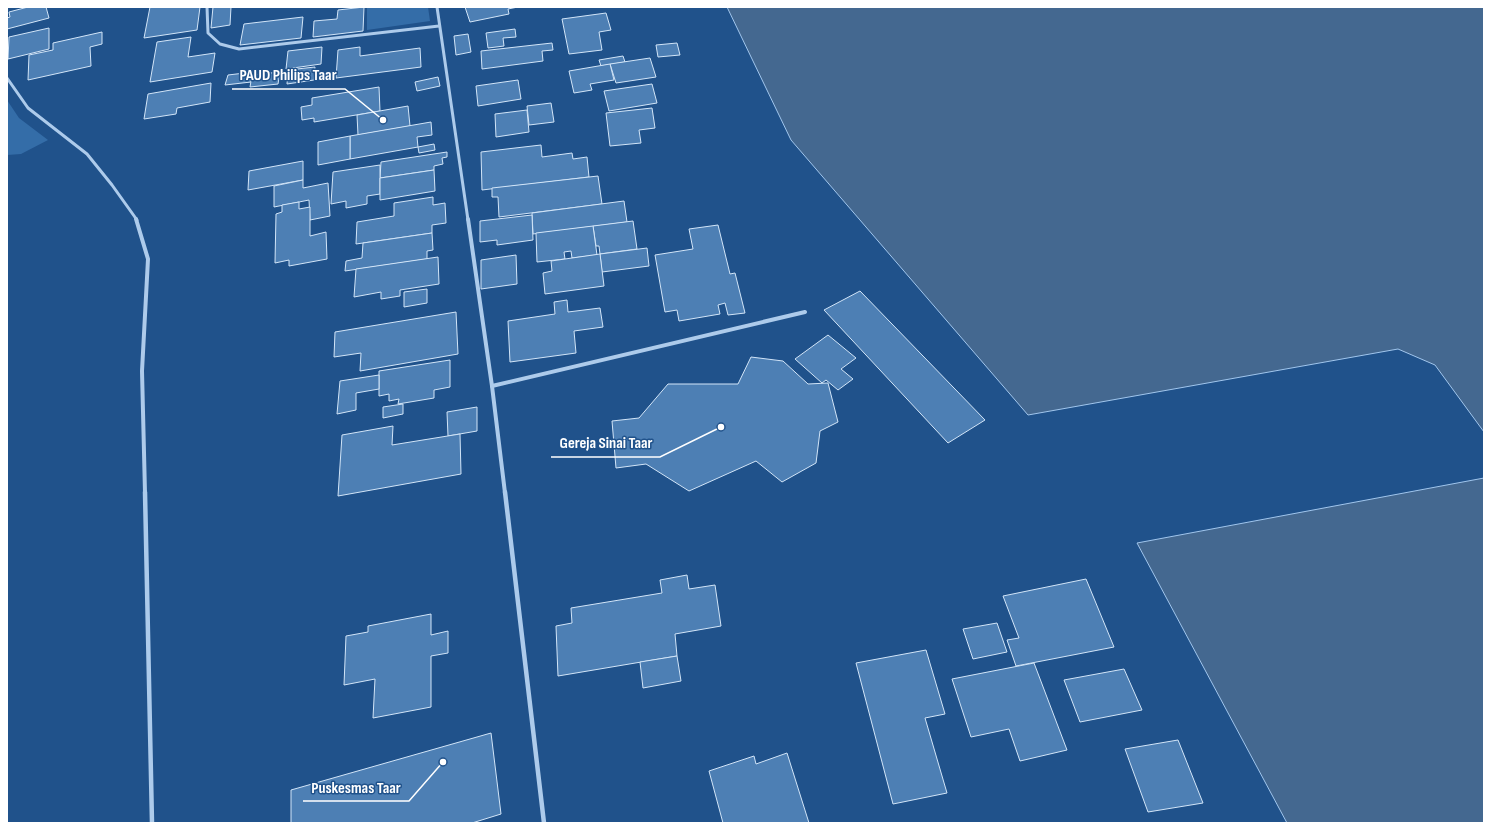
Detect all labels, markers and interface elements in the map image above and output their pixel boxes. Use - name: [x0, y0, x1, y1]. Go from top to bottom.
- callout: PAUD Philips Taar: [232, 61, 345, 89]
- text: PAUD Philips Taar: [239, 66, 337, 85]
- callout: Gereja Sinai Taar: [551, 429, 660, 457]
- text: Gereja Sinai Taar: [560, 434, 653, 453]
- callout: Puskesmas Taar: [303, 773, 409, 801]
- text: Puskesmas Taar: [311, 779, 401, 798]

